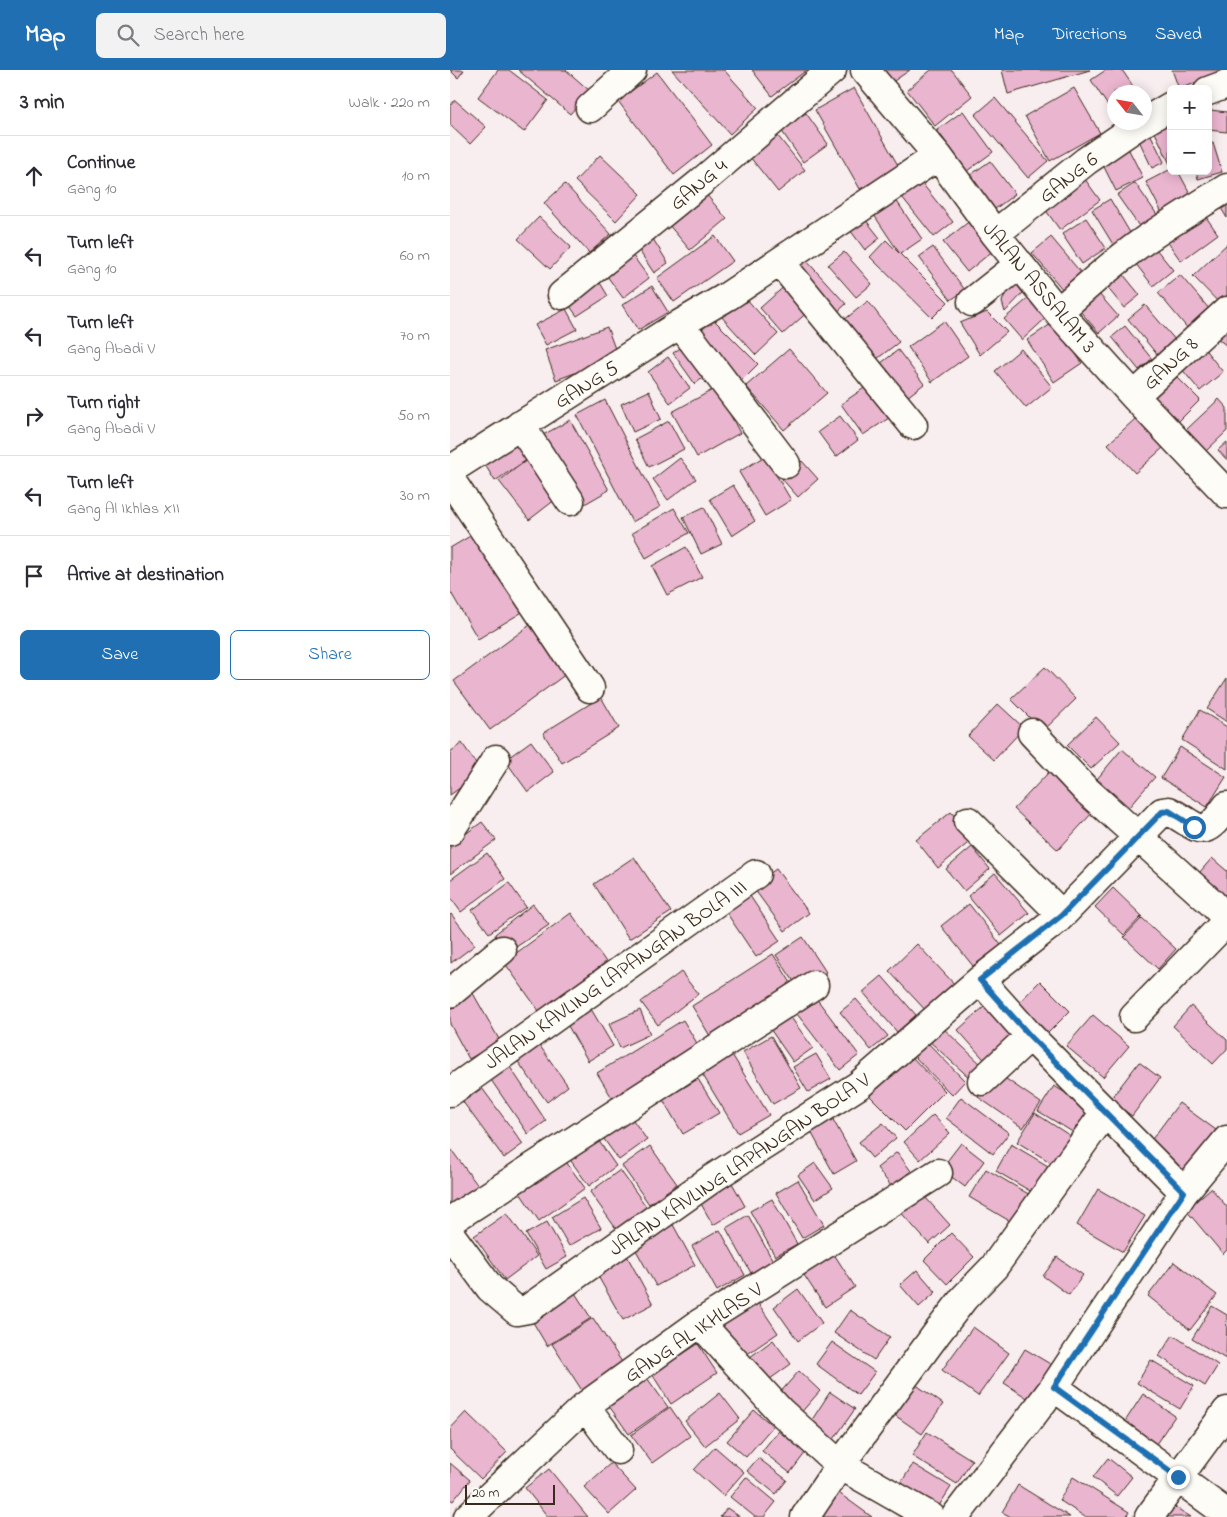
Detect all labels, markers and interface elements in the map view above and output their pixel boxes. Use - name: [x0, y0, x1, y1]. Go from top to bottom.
- search box: [96, 13, 446, 58]
- text: Map: [25, 18, 66, 53]
- icon: search: [114, 21, 142, 49]
- text: Search here: [154, 22, 245, 49]
- text: Map: [994, 22, 1024, 48]
- text: Directions: [1052, 22, 1127, 48]
- text: Saved: [1155, 22, 1202, 48]
- north arrow: [1107, 85, 1152, 130]
- map controls: [1167, 85, 1212, 175]
- button: +: [1167, 85, 1212, 130]
- text: 3 min: [20, 88, 64, 118]
- text: Walk · 220 m: [349, 91, 430, 115]
- button: −: [1167, 130, 1212, 175]
- street label: GANG 6: [1033, 146, 1105, 211]
- text: Continue: [67, 150, 135, 177]
- street label: GANG 4: [664, 152, 735, 219]
- icon: ahead: [20, 162, 48, 190]
- text: 10 m: [402, 164, 430, 188]
- text: Gang 10: [67, 177, 117, 201]
- street label: JALAN ASSALAM 3: [974, 216, 1103, 361]
- text: Turn left: [67, 230, 134, 257]
- icon: left: [20, 242, 48, 270]
- text: 60 m: [400, 244, 430, 268]
- text: Gang 10: [67, 257, 117, 281]
- text: Turn left: [67, 310, 134, 337]
- icon: left: [20, 322, 48, 350]
- text: 70 m: [400, 324, 430, 348]
- street label: GANG 8: [1137, 331, 1206, 398]
- text: Gang Abadi V: [67, 337, 155, 361]
- street label: GANG 5: [549, 354, 625, 417]
- text: Turn right: [67, 390, 140, 417]
- icon: right: [20, 402, 48, 430]
- text: 50 m: [398, 404, 430, 428]
- text: Gang Abadi V: [67, 417, 155, 441]
- text: Turn left: [67, 470, 134, 497]
- icon: left: [20, 482, 48, 510]
- text: 30 m: [400, 484, 430, 508]
- text: Gang Al Ikhlas XII: [67, 497, 180, 521]
- icon: arrive: [20, 562, 48, 590]
- text: Arrive at destination: [67, 562, 224, 589]
- button: Save: [20, 630, 220, 680]
- button: Share: [230, 630, 430, 680]
- route start: [1183, 816, 1206, 839]
- street label: JALAN KAVLING LAPANGAN BOLA III: [479, 873, 754, 1078]
- street label: JALAN KAVLING LAPANGAN BOLA V: [603, 1067, 877, 1265]
- street label: GANG AL IKHLAS V: [619, 1276, 769, 1391]
- route end: [1167, 1466, 1190, 1489]
- scale bar: [465, 1482, 555, 1505]
- text: 20 m: [472, 1483, 499, 1504]

